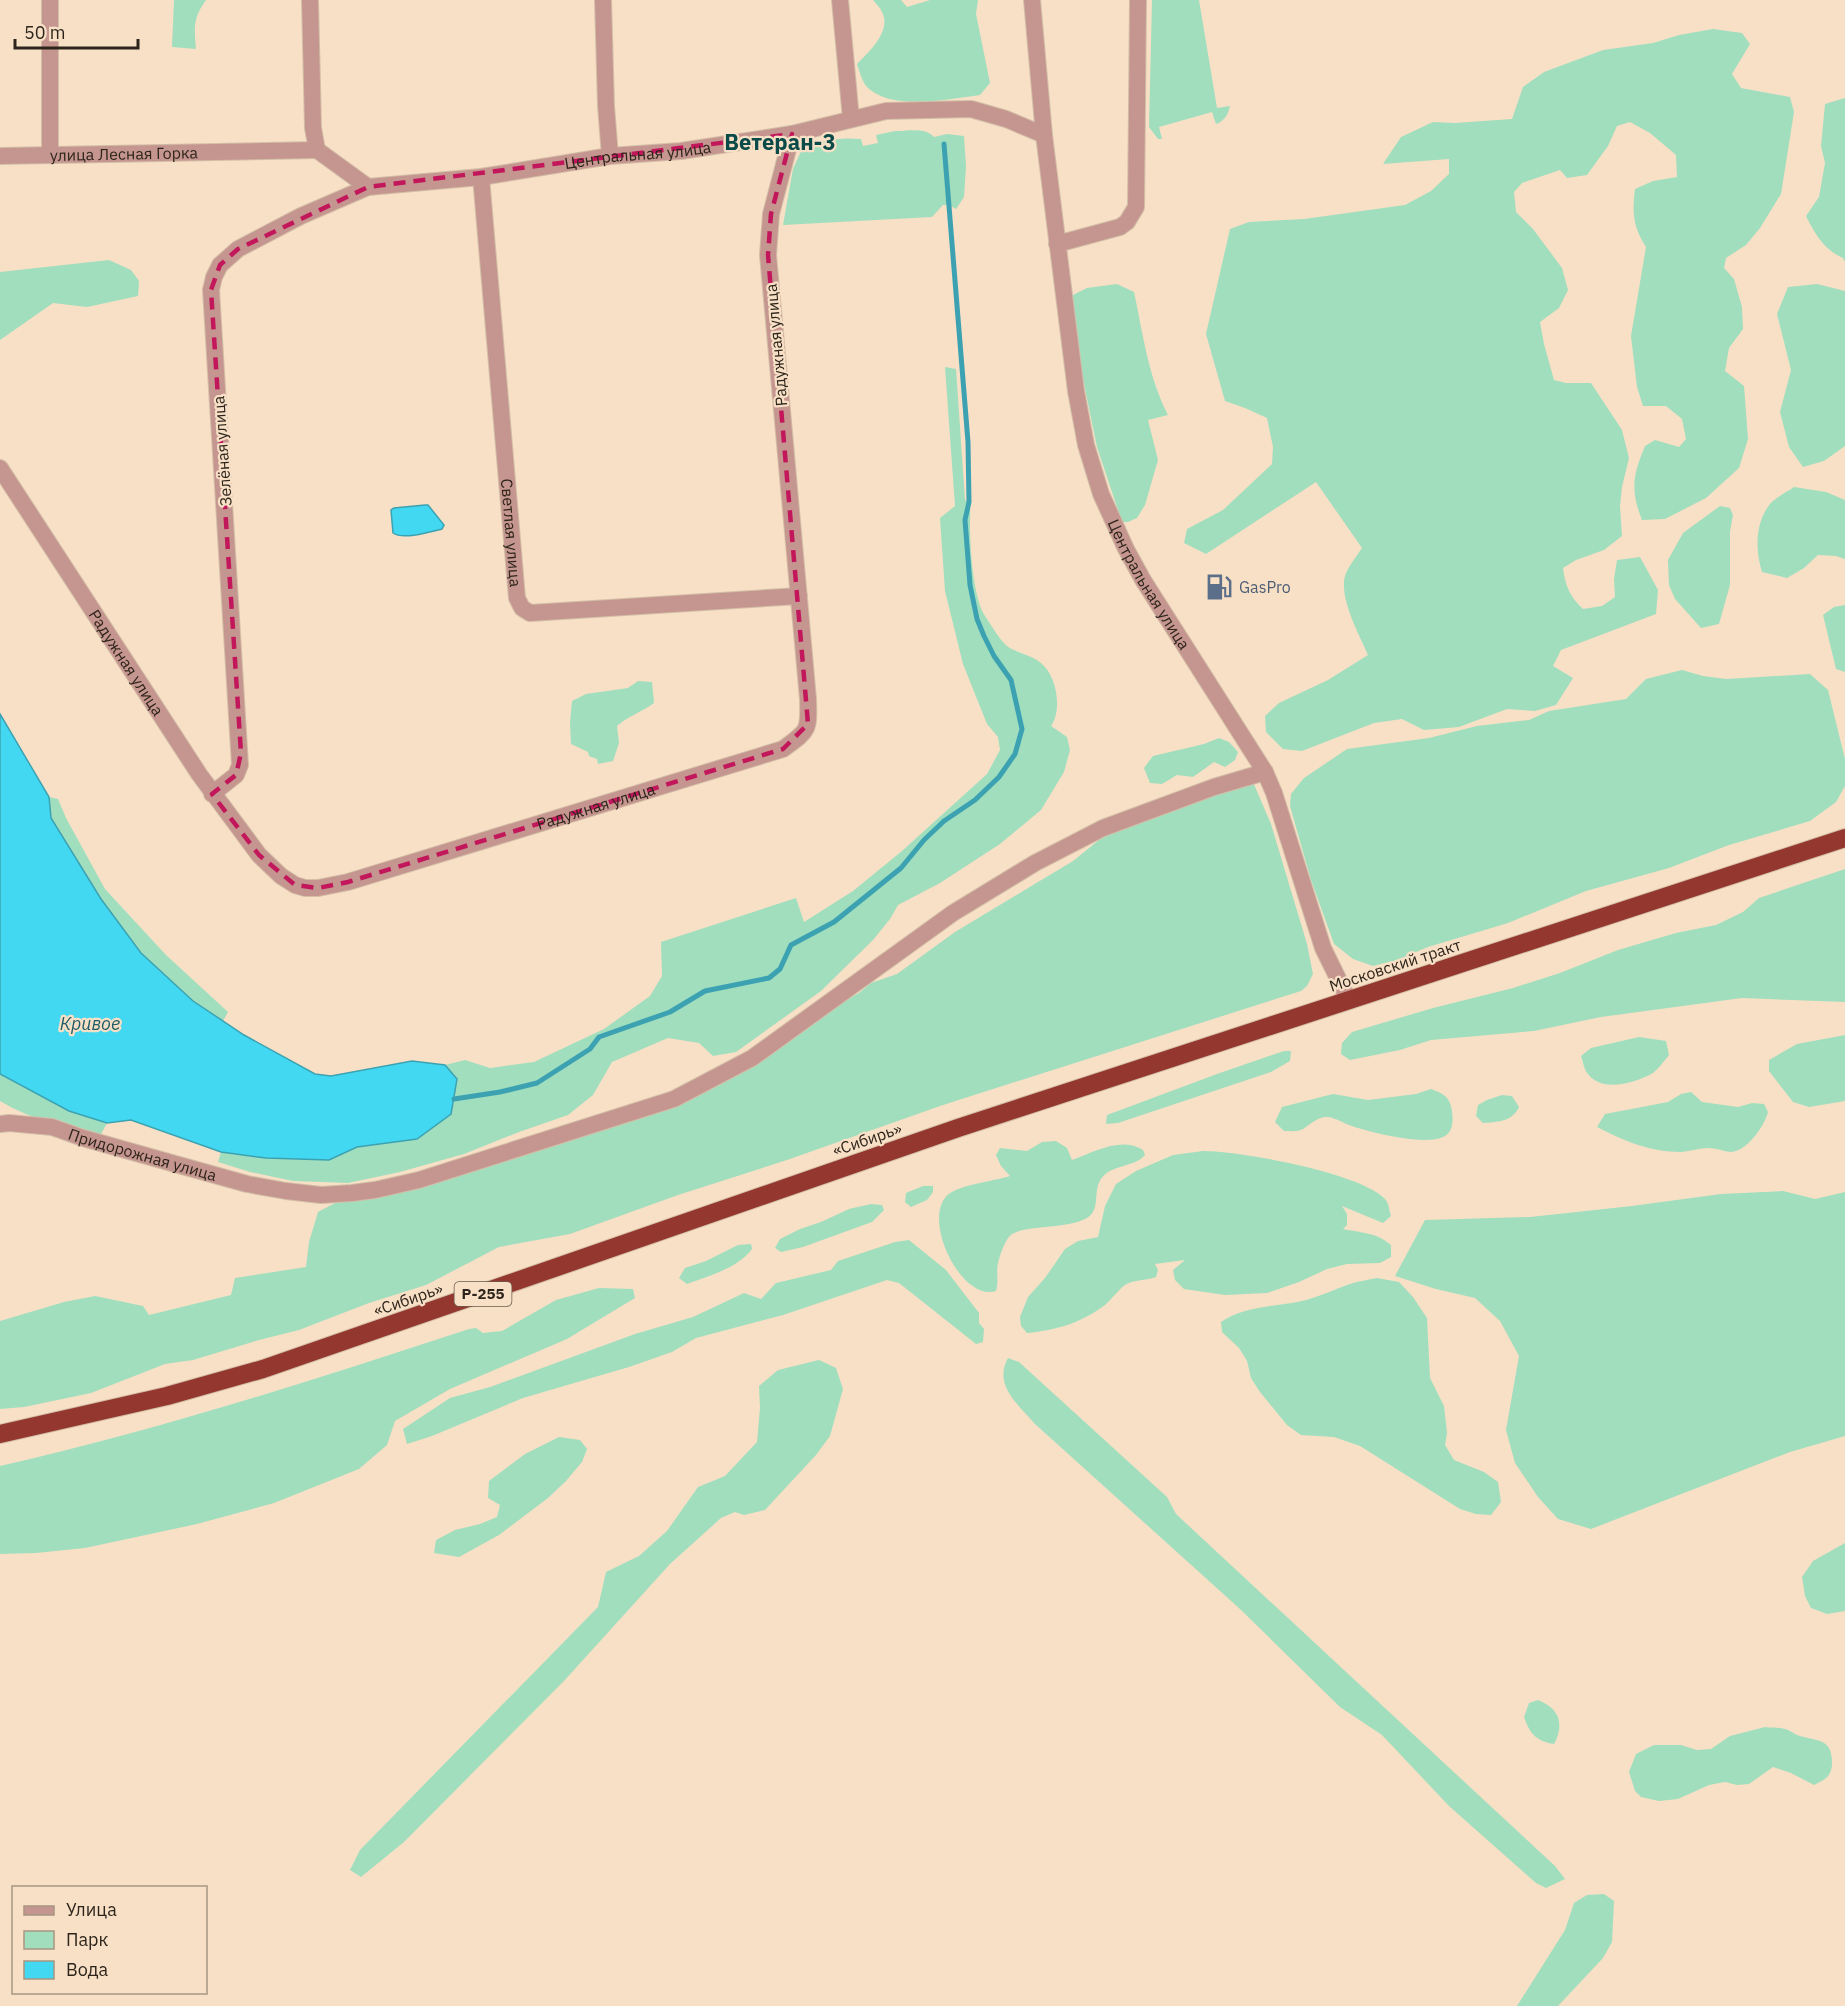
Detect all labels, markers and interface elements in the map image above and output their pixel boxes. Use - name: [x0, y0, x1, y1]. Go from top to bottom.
- scale bar: [15, 12, 138, 50]
- text: 50 m: [24, 21, 66, 44]
- district label: Ветеран-3: [724, 127, 836, 156]
- street label: Центральная улица: [563, 136, 713, 173]
- street label: улица Лесная Горка: [50, 142, 199, 165]
- street label: Радужная улица: [761, 282, 791, 407]
- street label: Зелёная улица: [208, 395, 236, 507]
- street label: Светлая улица: [497, 478, 526, 588]
- street label: Центральная улица: [1104, 516, 1195, 653]
- fuel station icon: GasPro: [1204, 572, 1234, 602]
- place label: GasPro: [1239, 577, 1291, 597]
- street label: Радужная улица: [85, 606, 169, 720]
- street label: Радужная улица: [534, 779, 658, 834]
- street label: Московский тракт: [1326, 934, 1464, 996]
- water label: Кривое: [60, 1012, 120, 1035]
- street label: «Сибирь»: [830, 1118, 904, 1160]
- street label: Придорожная улица: [66, 1124, 219, 1185]
- street label: «Сибирь»: [371, 1278, 445, 1320]
- road number: Р-255: [454, 1282, 512, 1306]
- legend: [12, 1886, 207, 1994]
- text: Улица: [66, 1898, 117, 1921]
- text: Парк: [66, 1928, 109, 1951]
- text: Вода: [66, 1958, 109, 1981]

